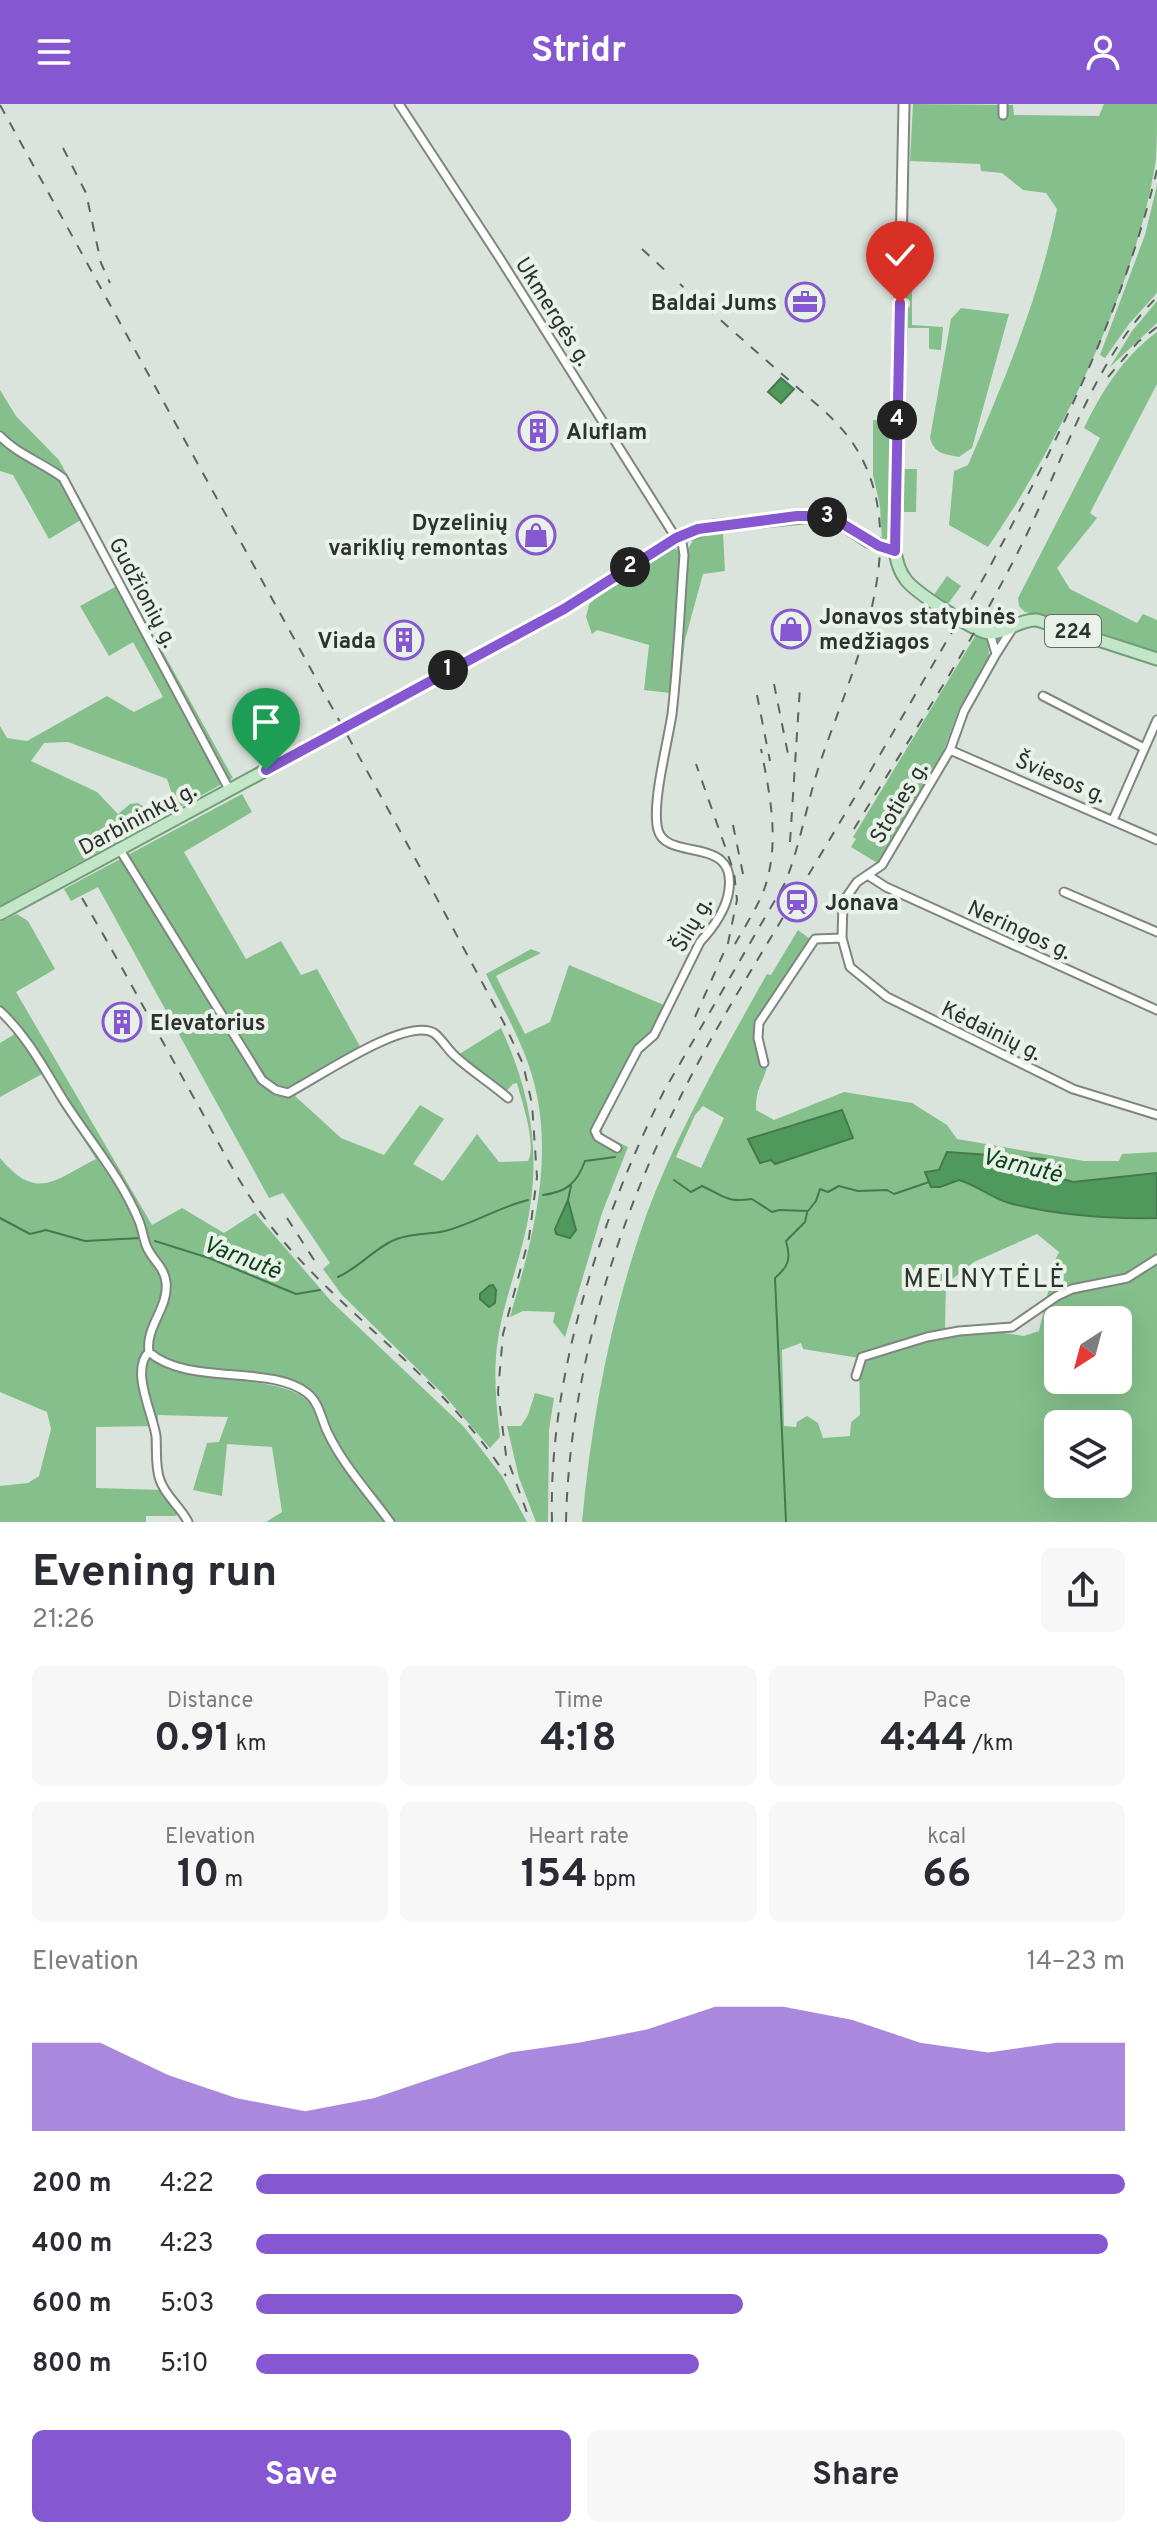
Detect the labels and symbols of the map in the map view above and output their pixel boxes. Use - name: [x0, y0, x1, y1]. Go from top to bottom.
- pin: [866, 221, 934, 303]
- street label: Ukmergės g.: [508, 253, 596, 372]
- office icon: Baldai Jums: [784, 281, 826, 323]
- place label: Baldai Jums: [651, 291, 777, 318]
- pin: 4: [877, 400, 917, 440]
- building icon: Aluflam: [517, 410, 559, 452]
- place label: Aluflam: [566, 420, 647, 447]
- pin: 3: [807, 497, 847, 537]
- place label: Dyzelinių variklių remontas: [328, 511, 508, 563]
- shop icon: Dyzelinių variklių remontas: [515, 514, 557, 556]
- street label: Gudžionių g.: [101, 533, 182, 653]
- pin: 2: [610, 547, 650, 587]
- place label: Jonavos statybinės medžiagos: [819, 605, 1016, 657]
- shop icon: Jonavos statybinės medžiagos: [770, 608, 812, 650]
- road number: 224: [1045, 615, 1101, 647]
- building icon: Viada: [383, 619, 425, 661]
- place label: Viada: [317, 629, 376, 656]
- pin: 1: [428, 650, 468, 690]
- pin: [232, 688, 300, 770]
- street label: Šviesos g.: [1011, 745, 1111, 811]
- street label: Stoties g.: [865, 757, 935, 849]
- street label: Darbininkų g.: [75, 778, 202, 863]
- station icon: Jonava: [776, 881, 818, 923]
- street label: Šilų g.: [664, 891, 720, 958]
- place label: Jonava: [825, 891, 899, 918]
- street label: Neringos g.: [963, 895, 1075, 967]
- street label: Kėdainių g.: [936, 996, 1046, 1068]
- building icon: Elevatorius: [101, 1001, 143, 1043]
- place label: Elevatorius: [150, 1011, 266, 1038]
- water label: Varnutė: [978, 1143, 1065, 1191]
- water label: Varnutė: [198, 1230, 285, 1288]
- district label: MELNYTĖLĖ: [903, 1263, 1067, 1297]
- north arrow: [1044, 1306, 1132, 1394]

